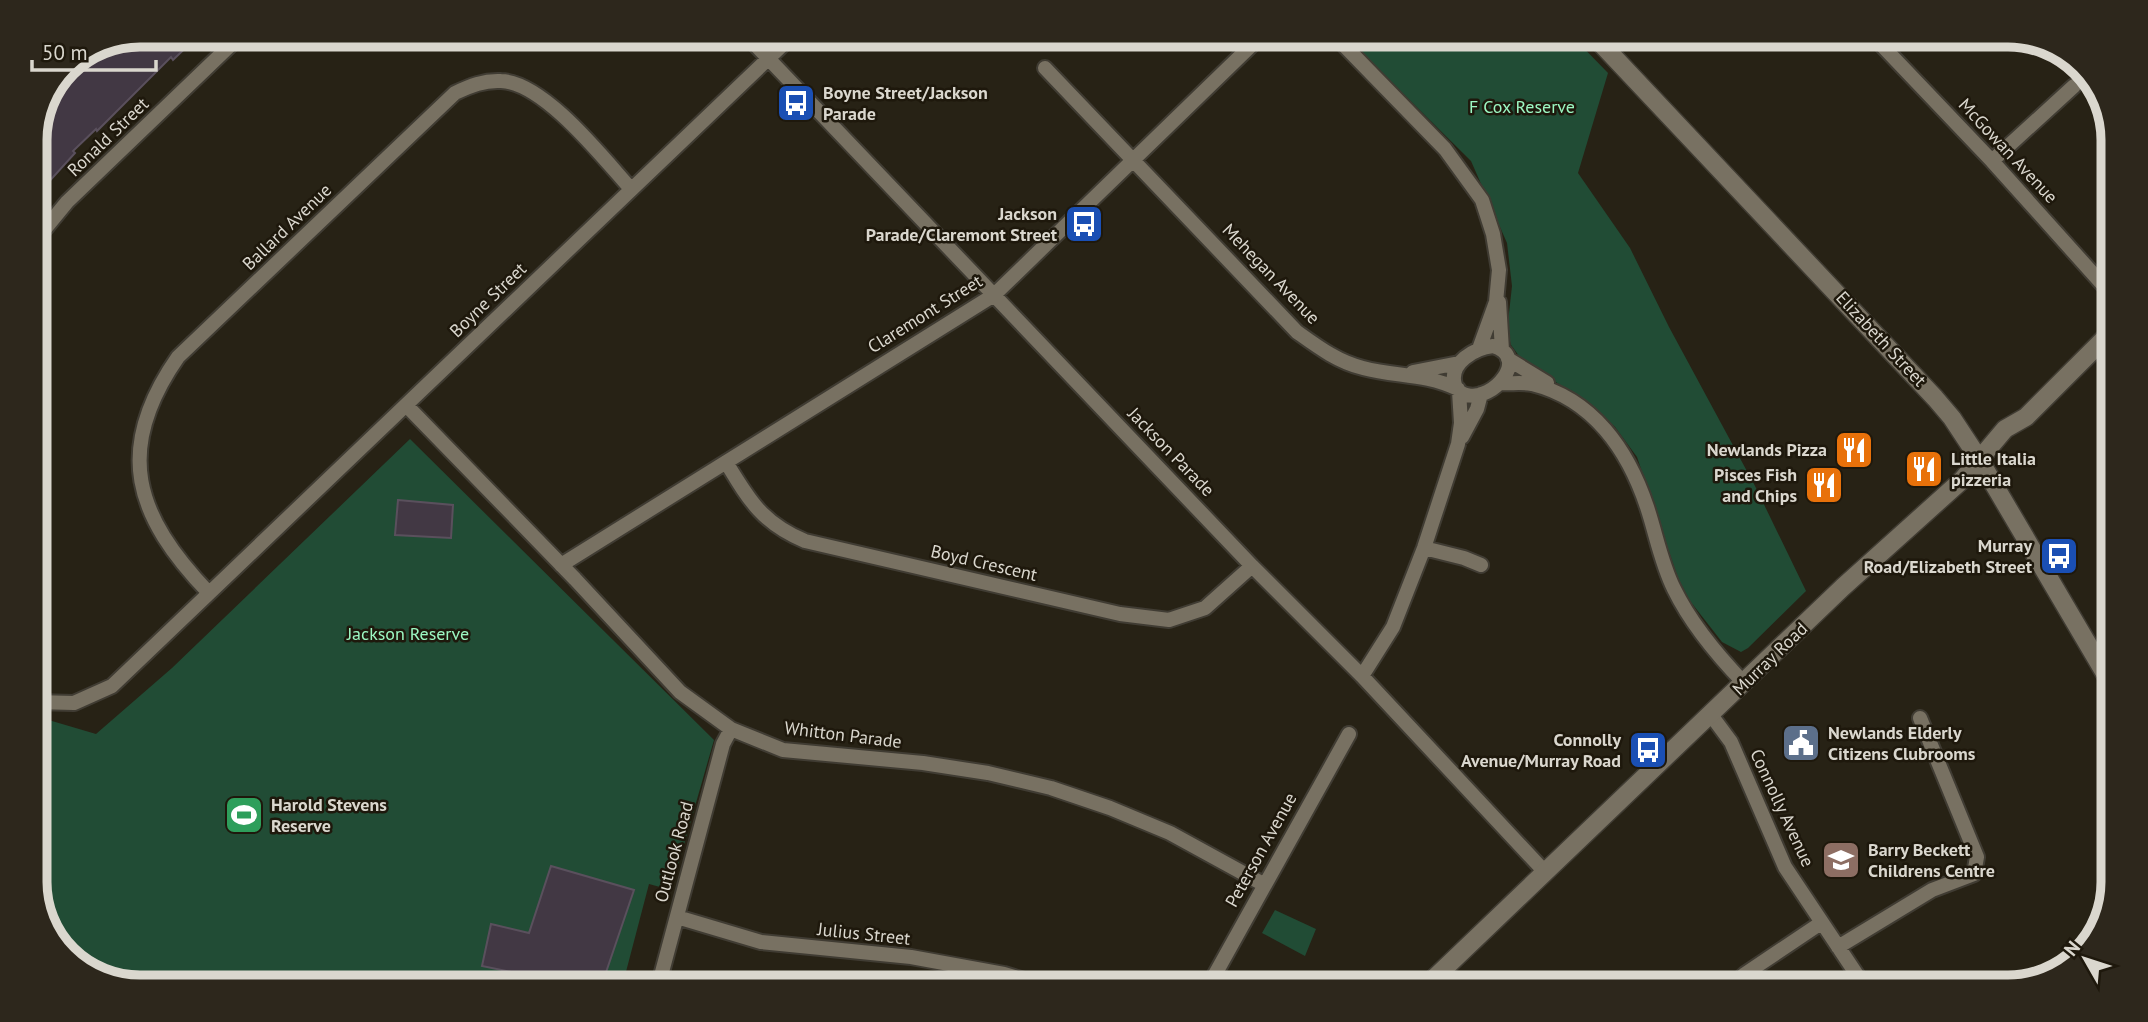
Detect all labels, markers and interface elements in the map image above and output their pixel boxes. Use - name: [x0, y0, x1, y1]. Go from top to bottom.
- scale bar: [32, 28, 156, 72]
- text: 50 m: [42, 39, 88, 66]
- place label: Boyne Street/Jackson Parade: [823, 81, 988, 125]
- bus stop icon: Boyne Street/Jackson Parade: [775, 82, 817, 124]
- street label: Ronald Street: [62, 92, 153, 181]
- street label: McGowan Avenue: [1954, 93, 2063, 208]
- park label: F Cox Reserve: [1469, 95, 1575, 118]
- street label: Ballard Avenue: [237, 178, 336, 275]
- place label: Jackson Parade/Claremont Street: [866, 202, 1058, 246]
- bus stop icon: Jackson Parade/Claremont Street: [1063, 203, 1105, 245]
- street label: Mehegan Avenue: [1218, 219, 1325, 329]
- street label: Boyne Street: [444, 257, 531, 342]
- street label: Claremont Street: [863, 269, 986, 358]
- street label: Elizabeth Street: [1831, 286, 1931, 391]
- street label: Jackson Parade: [1122, 402, 1220, 501]
- restaurant icon: Newlands Pizza: [1833, 429, 1875, 471]
- place label: Newlands Pizza: [1707, 438, 1827, 461]
- place label: Little Italia pizzeria: [1951, 447, 2036, 491]
- restaurant icon: Little Italia pizzeria: [1903, 448, 1945, 490]
- place label: Pisces Fish and Chips: [1714, 463, 1797, 507]
- restaurant icon: Pisces Fish and Chips: [1803, 464, 1845, 506]
- place label: Murray Road/Elizabeth Street: [1864, 534, 2033, 578]
- bus stop icon: Murray Road/Elizabeth Street: [2038, 535, 2080, 577]
- street label: Boyd Crescent: [929, 539, 1040, 586]
- street label: Murray Road: [1727, 617, 1812, 700]
- park label: Jackson Reserve: [346, 622, 469, 645]
- street label: Whitton Parade: [783, 716, 903, 753]
- place label: Newlands Elderly Citizens Clubrooms: [1828, 721, 1976, 765]
- public building icon: Newlands Elderly Citizens Clubrooms: [1780, 722, 1822, 764]
- place label: Connolly Avenue/Murray Road: [1461, 728, 1621, 772]
- bus stop icon: Connolly Avenue/Murray Road: [1627, 729, 1669, 771]
- street label: Connolly Avenue: [1745, 745, 1820, 870]
- street label: Peterson Avenue: [1220, 789, 1301, 911]
- place label: Harold Stevens Reserve: [271, 793, 387, 837]
- sports icon: Harold Stevens Reserve: [223, 794, 265, 836]
- street label: Outlook Road: [649, 799, 698, 905]
- place label: Barry Beckett Childrens Centre: [1868, 838, 1995, 882]
- school or university icon: Barry Beckett Childrens Centre: [1820, 839, 1862, 881]
- street label: Julius Street: [816, 917, 912, 950]
- north arrow: [2050, 924, 2120, 994]
- text: N: [2059, 936, 2085, 961]

